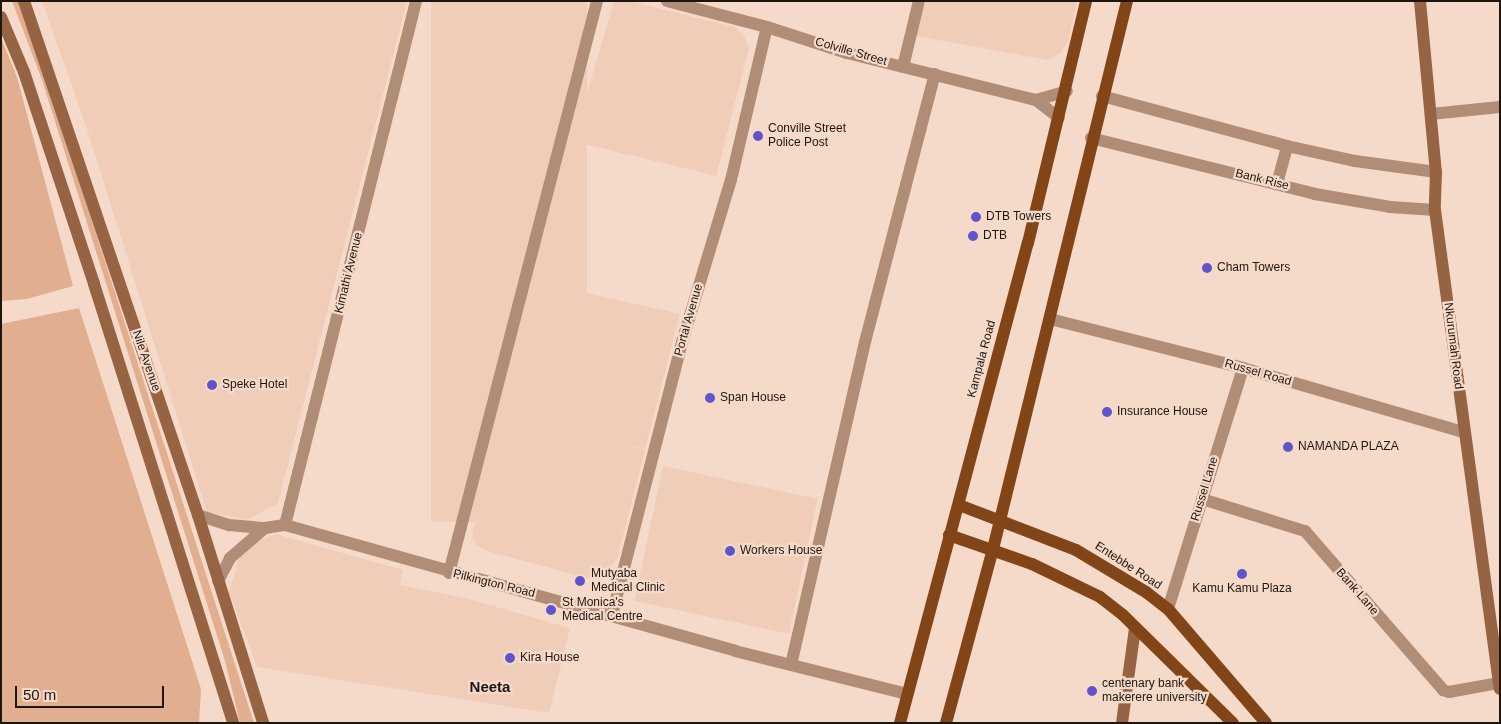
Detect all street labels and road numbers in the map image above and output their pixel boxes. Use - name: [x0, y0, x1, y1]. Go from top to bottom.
- street label: Colville Street: [813, 35, 889, 69]
- street label: Bank Rise: [1234, 166, 1290, 194]
- street label: Kimathi Avenue: [332, 231, 366, 315]
- street label: Portal Avenue: [672, 282, 706, 358]
- street label: Nkurumah Road: [1441, 302, 1465, 390]
- street label: Kampala Road: [965, 319, 999, 399]
- street label: Nile Avenue: [129, 328, 163, 394]
- street label: Russel Road: [1223, 357, 1293, 389]
- street label: Russel Lane: [1188, 455, 1222, 523]
- street label: Entebbe Road: [1092, 539, 1164, 593]
- street label: Bank Lane: [1333, 566, 1381, 618]
- street label: Pilkington Road: [451, 567, 537, 601]

